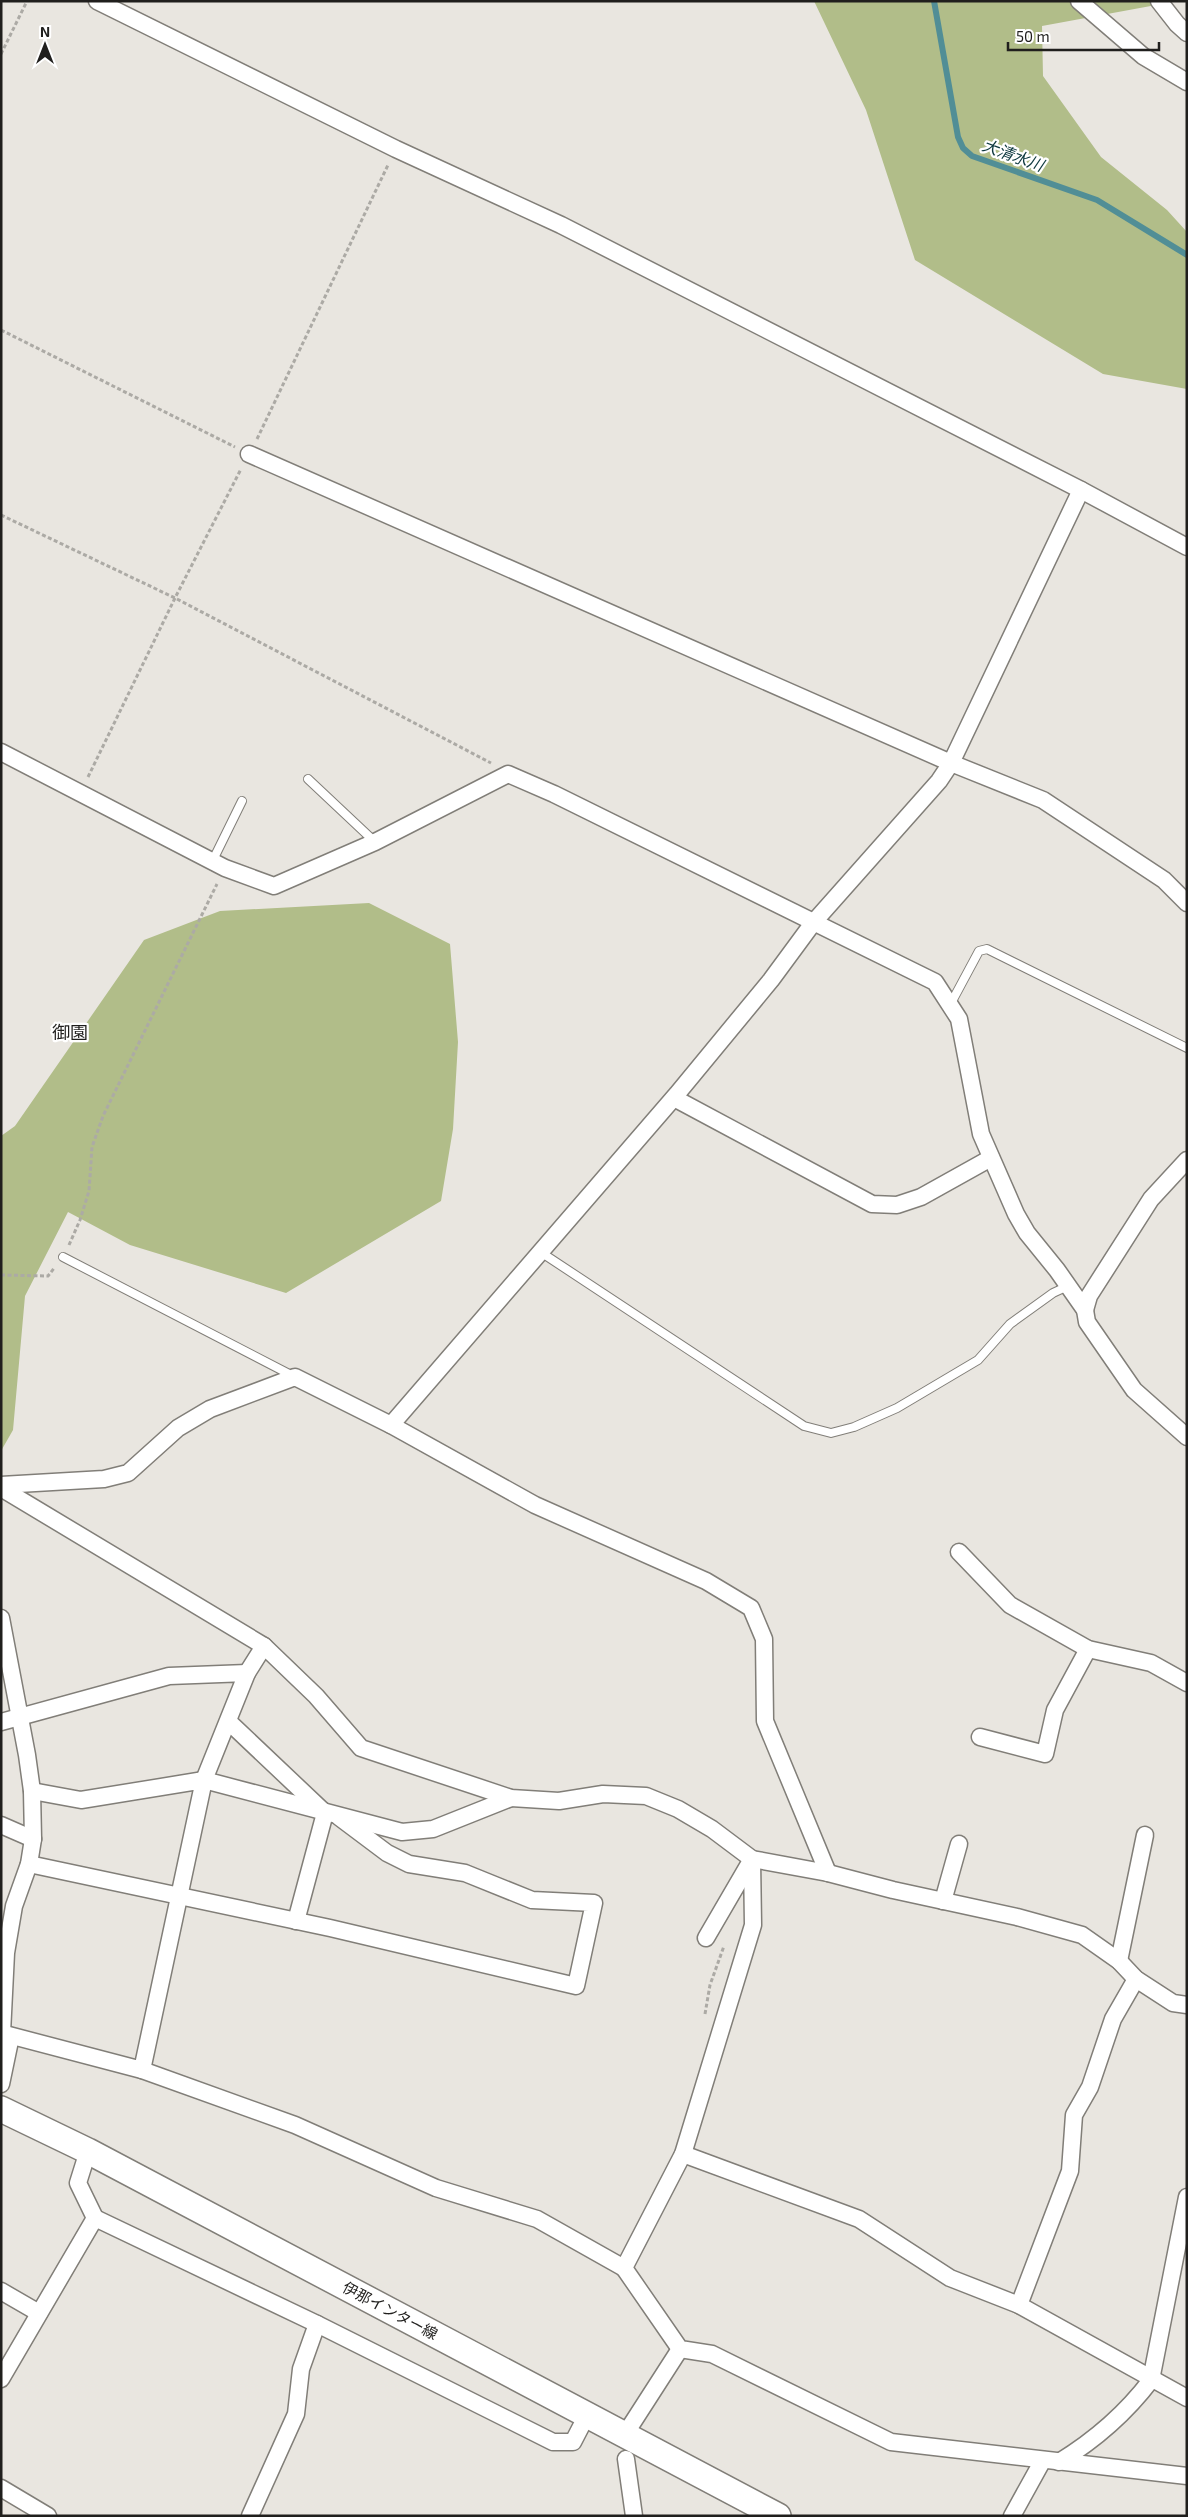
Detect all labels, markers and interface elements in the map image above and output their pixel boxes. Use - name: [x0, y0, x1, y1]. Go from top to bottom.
- north arrow: [20, 20, 70, 70]
- scale bar: [1008, 20, 1159, 52]
- text: N: [40, 23, 50, 40]
- text: 50 m: [1016, 27, 1050, 45]
- water label: 大清水川: [980, 135, 1048, 175]
- district label: 御園: [52, 1021, 88, 1043]
- street label: 伊那インター線: [340, 2278, 441, 2343]

